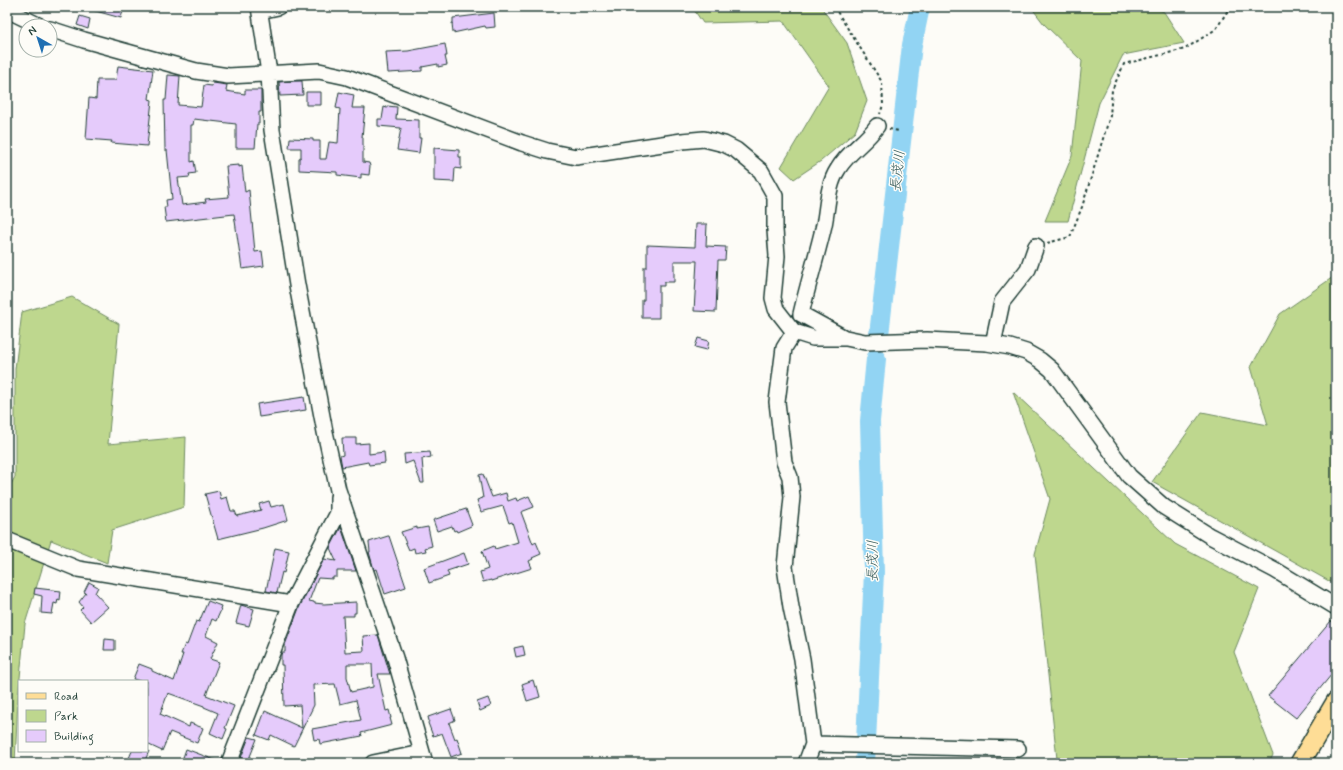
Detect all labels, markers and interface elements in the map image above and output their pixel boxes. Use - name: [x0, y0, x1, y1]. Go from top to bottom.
- north arrow: [18, 18, 58, 58]
- text: N: [25, 23, 40, 39]
- water label: 長茂川: [887, 149, 909, 193]
- water label: 長茂川: [864, 540, 882, 582]
- legend: [18, 680, 148, 752]
- text: Road: [54, 689, 78, 705]
- text: Park: [54, 709, 78, 725]
- text: Building: [54, 729, 94, 746]

